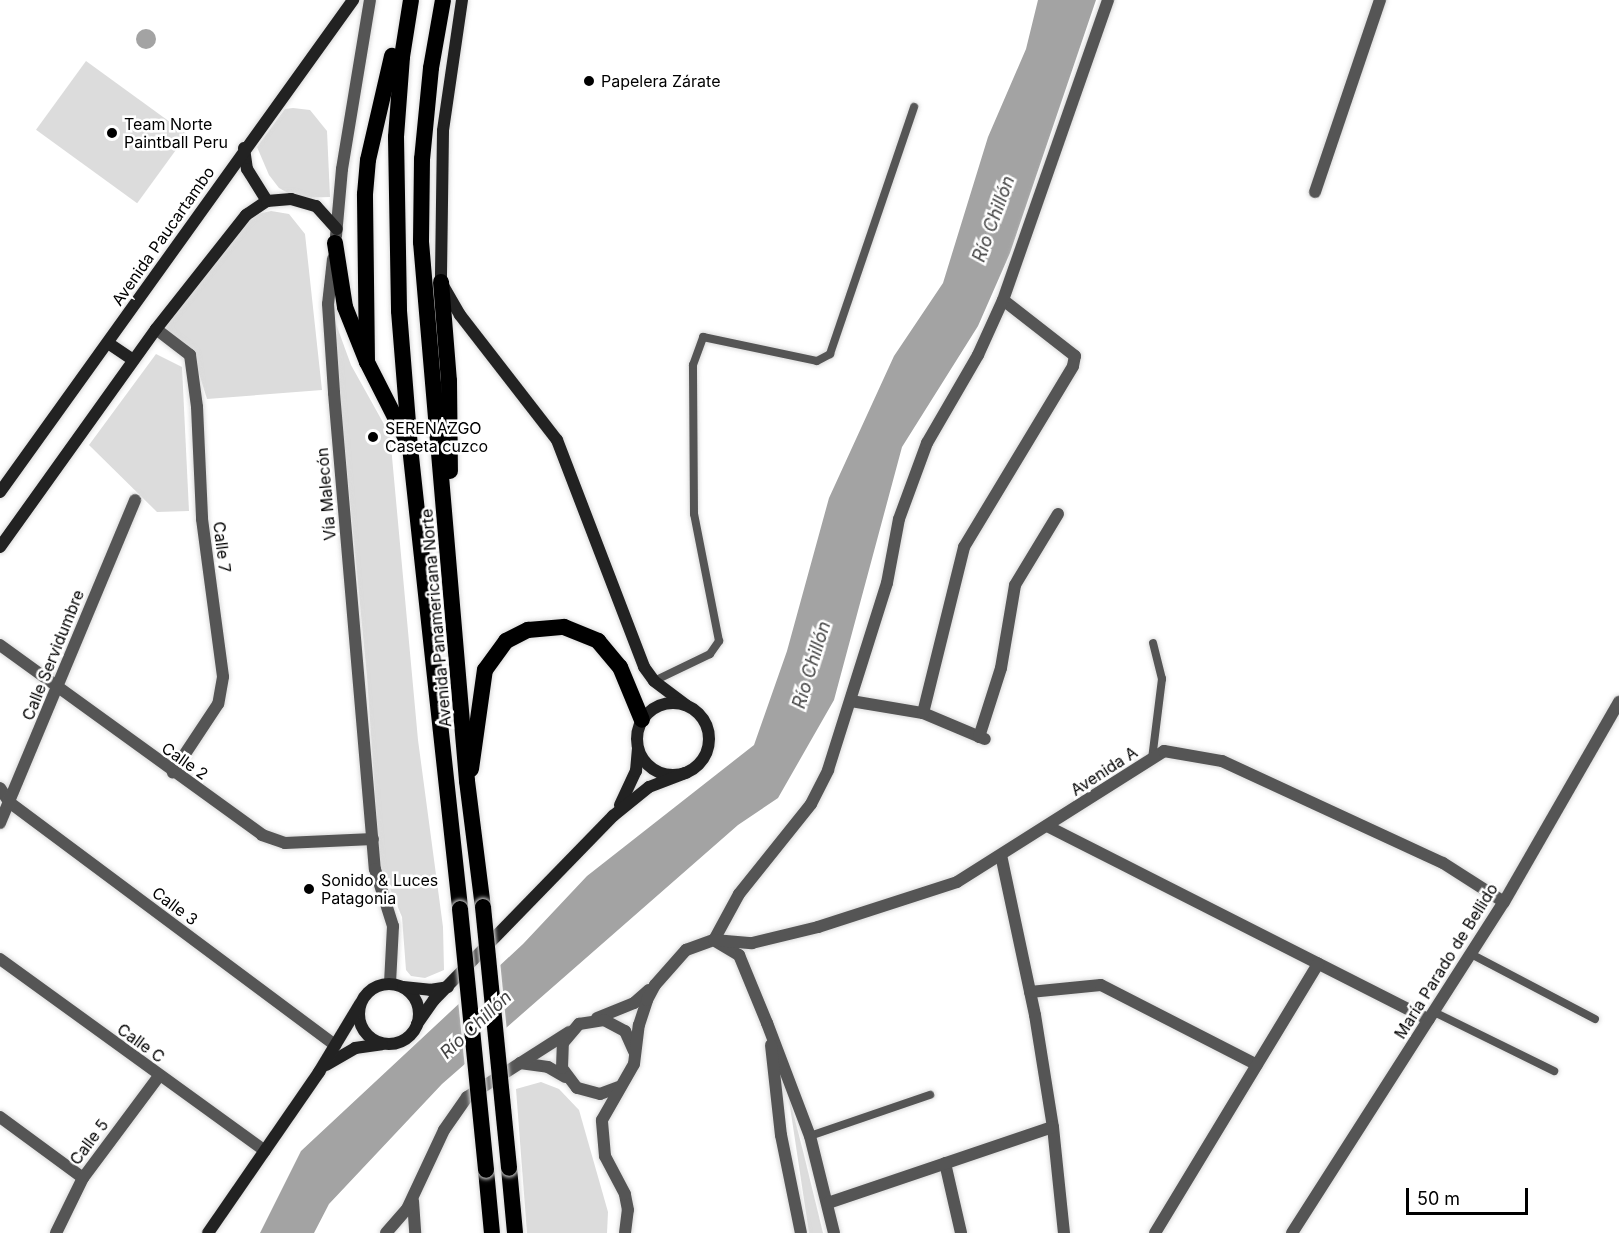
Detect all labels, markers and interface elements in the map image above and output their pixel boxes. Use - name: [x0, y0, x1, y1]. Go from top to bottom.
- place label: Papelera Zárate: [601, 71, 720, 91]
- marker: Papelera Zárate: [582, 74, 596, 88]
- place label: Team Norte Paintball Peru: [124, 114, 228, 152]
- marker: Team Norte Paintball Peru: [105, 126, 119, 140]
- street label: Avenida Paucartambo: [108, 163, 218, 309]
- water label: Río Chillón: [968, 173, 1020, 265]
- place label: SERENAZGO Caseta cuzco: [385, 418, 488, 456]
- marker: SERENAZGO Caseta cuzco: [366, 430, 380, 444]
- street label: Vía Malecón: [312, 447, 340, 541]
- street label: Avenida Panamericana Norte: [417, 508, 455, 728]
- street label: Calle 7: [209, 520, 235, 574]
- street label: Calle Servidumbre: [18, 587, 88, 723]
- water label: Río Chillón: [788, 619, 836, 711]
- street label: Calle 2: [158, 738, 212, 784]
- street label: Avenida A: [1067, 742, 1141, 800]
- place label: Sonido & Luces Patagonia: [321, 870, 438, 908]
- street label: María Parado de Bellido: [1390, 880, 1502, 1042]
- marker: Sonido & Luces Patagonia: [302, 882, 316, 896]
- street label: Calle 3: [148, 883, 202, 929]
- water label: Río Chillón: [436, 986, 516, 1064]
- street label: Calle C: [114, 1019, 168, 1067]
- street label: Calle 5: [66, 1115, 112, 1169]
- scale bar: [1409, 1176, 1530, 1214]
- text: 50 m: [1417, 1188, 1460, 1209]

